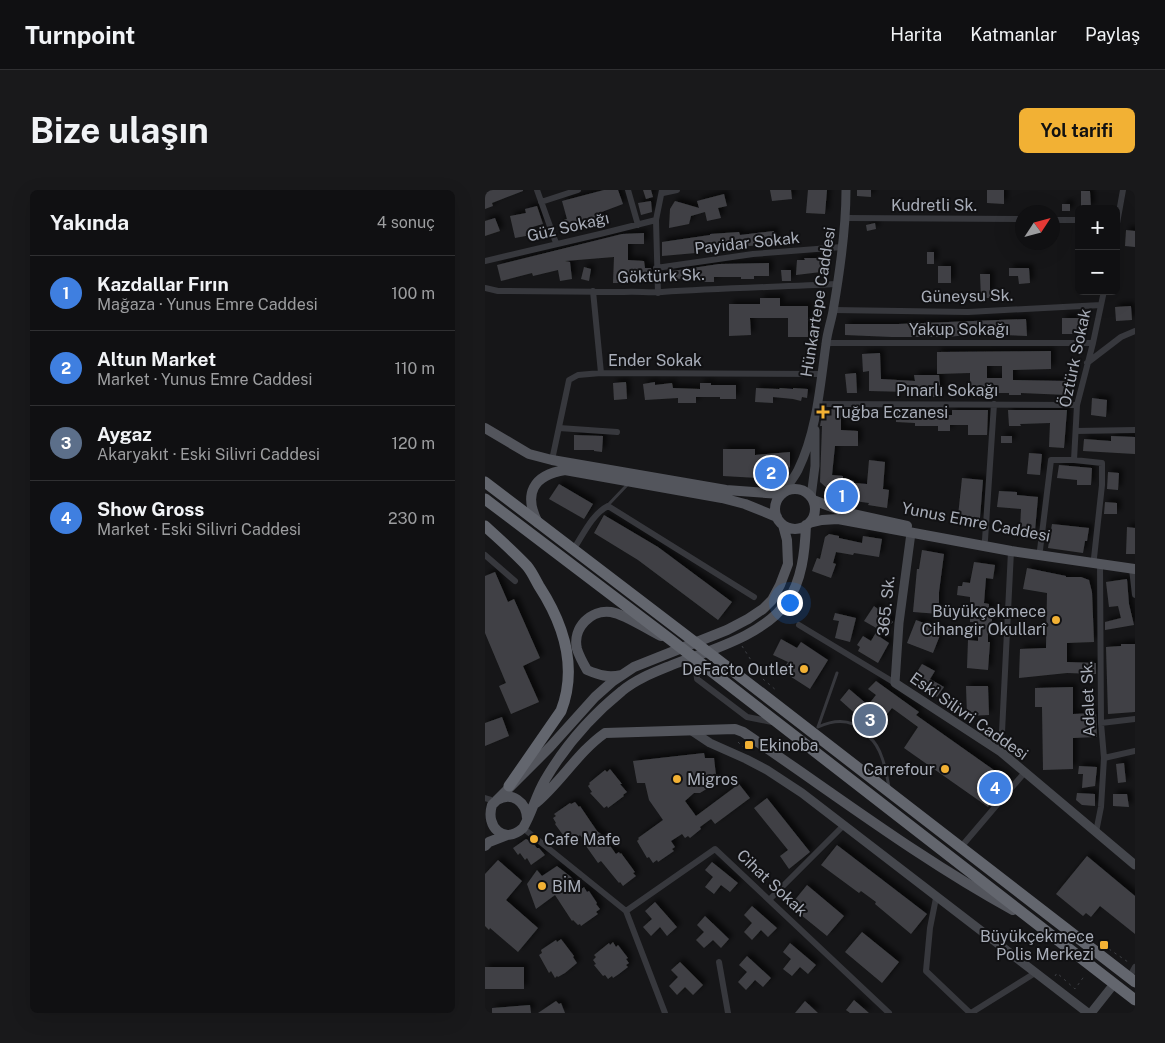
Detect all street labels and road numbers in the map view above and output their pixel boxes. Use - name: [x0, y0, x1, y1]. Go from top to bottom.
- street label: Kudretli Sk.: [891, 196, 977, 215]
- street label: Güz Sokağı: [525, 208, 611, 246]
- street label: Hünkartepe Caddesi: [797, 226, 839, 378]
- street label: Payidar Sokak: [693, 228, 801, 258]
- street label: Göktürk Sk.: [617, 265, 705, 287]
- street label: Güneysu Sk.: [921, 286, 1013, 306]
- street label: Öztürk Sokak: [1054, 307, 1095, 409]
- street label: Yakup Sokağı: [909, 320, 1009, 339]
- street label: Ender Sokak: [608, 351, 702, 370]
- street label: Pınarlı Sokağı: [896, 381, 998, 400]
- street label: Yunus Emre Caddesi: [900, 498, 1052, 546]
- street label: 365. Sk.: [873, 575, 899, 637]
- street label: Adalet Sk.: [1077, 661, 1099, 737]
- street label: Eski Silivri Caddesi: [906, 668, 1032, 764]
- street label: Cihat Sokak: [733, 846, 811, 920]

